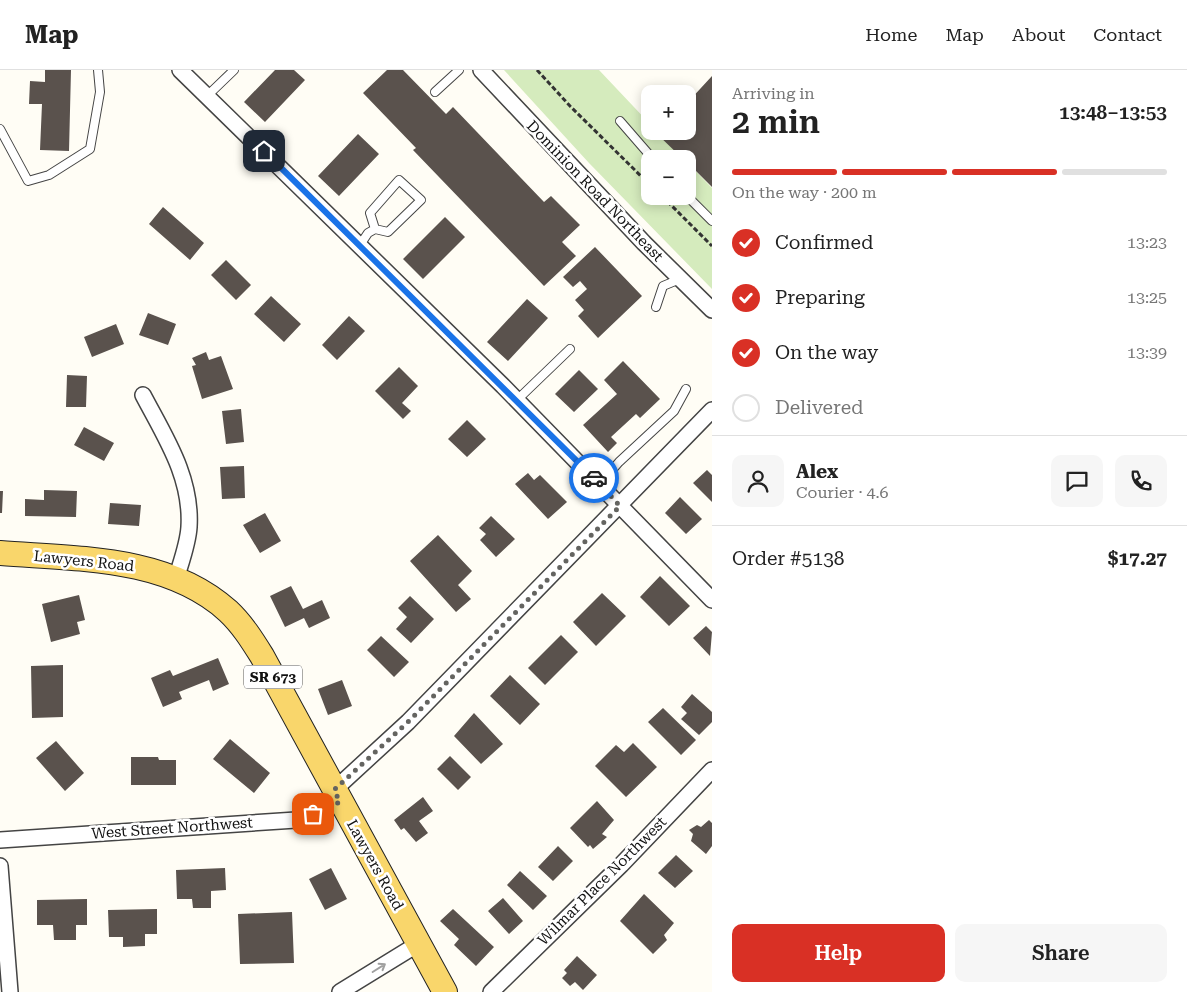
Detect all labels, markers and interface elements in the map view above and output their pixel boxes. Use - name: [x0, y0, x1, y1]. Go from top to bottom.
- text: Map: [25, 21, 79, 49]
- text: Home: [865, 24, 917, 45]
- text: Map: [945, 24, 984, 45]
- text: About: [1012, 24, 1065, 45]
- text: Contact: [1093, 24, 1162, 45]
- text: Arriving in: [732, 84, 815, 103]
- map controls: [641, 85, 696, 205]
- button: +: [641, 85, 696, 140]
- text: 13:48–13:53: [1059, 101, 1167, 124]
- text: 2 min: [732, 103, 820, 141]
- street label: Dominion Road Northeast: [523, 117, 667, 265]
- pin: [243, 130, 285, 172]
- icon: home: [250, 137, 278, 165]
- button: −: [641, 150, 696, 205]
- text: On the way · 200 m: [732, 183, 877, 202]
- icon: check: [732, 229, 760, 257]
- text: Confirmed: [775, 231, 873, 254]
- text: 13:23: [1127, 233, 1167, 252]
- icon: check: [732, 284, 760, 312]
- text: Preparing: [775, 286, 865, 309]
- text: 13:25: [1127, 288, 1167, 307]
- icon: check: [732, 339, 760, 367]
- text: On the way: [775, 341, 878, 364]
- text: 13:39: [1127, 343, 1167, 362]
- text: Delivered: [775, 396, 863, 419]
- courier: [569, 453, 619, 503]
- button: person: [732, 455, 784, 507]
- button: chat: [1051, 455, 1103, 507]
- button: phone: [1115, 455, 1167, 507]
- text: Alex: [796, 460, 838, 483]
- icon: car: [580, 464, 608, 492]
- text: Courier · 4.6: [796, 483, 889, 502]
- street label: Lawyers Road: [33, 547, 135, 575]
- text: Order #5138: [732, 547, 844, 570]
- text: $17.27: [1108, 547, 1167, 570]
- road number: SR 673: [244, 666, 302, 688]
- pin: [292, 793, 334, 835]
- icon: bag: [299, 800, 327, 828]
- street label: West Street Northwest: [91, 813, 254, 843]
- street label: Wilmar Place Northwest: [534, 813, 670, 949]
- street label: Lawyers Road: [343, 817, 407, 914]
- button: Help: [732, 924, 945, 982]
- button: Share: [955, 924, 1167, 982]
- one-way arrow: [372, 963, 386, 973]

